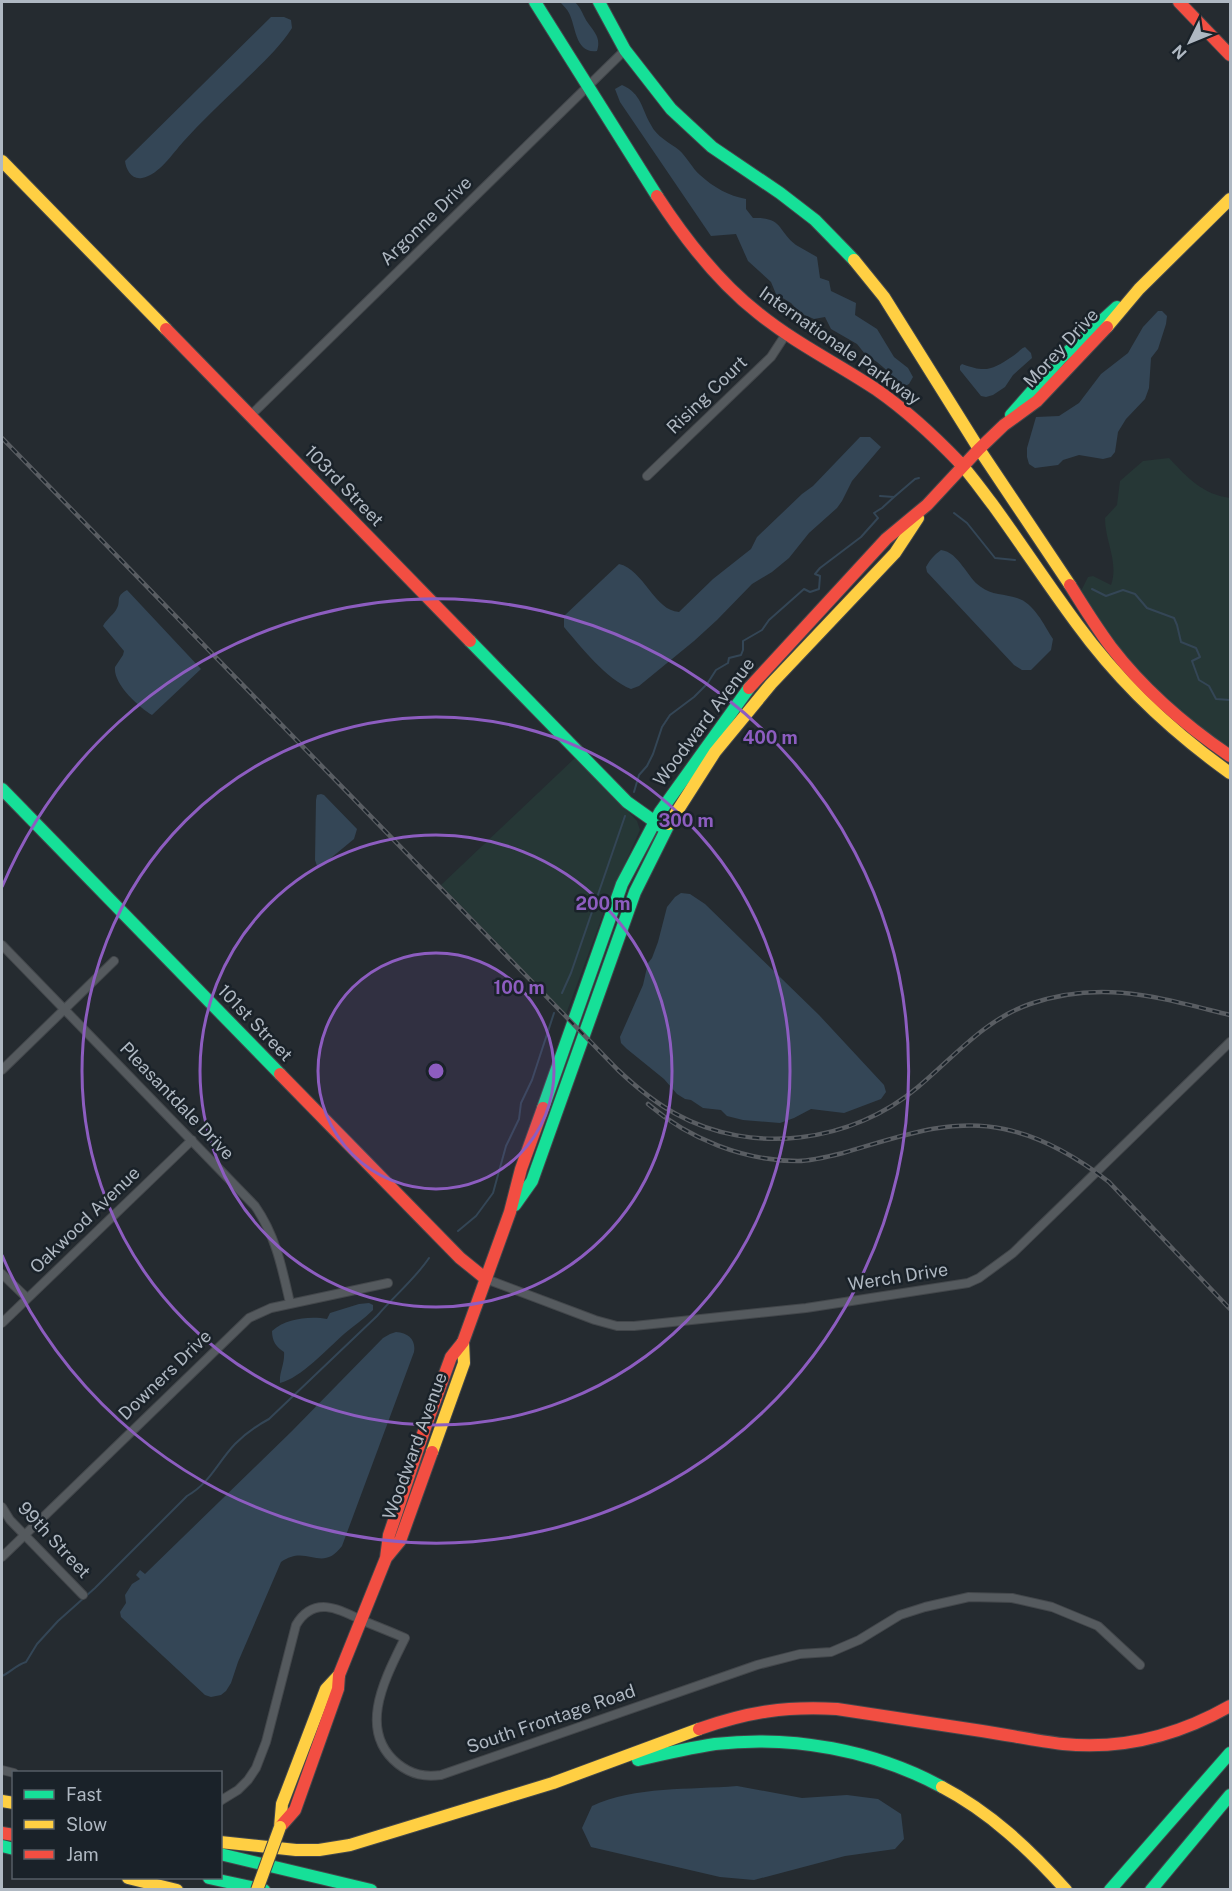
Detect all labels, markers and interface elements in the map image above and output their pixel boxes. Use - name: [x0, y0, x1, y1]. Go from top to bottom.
- north arrow: [1160, 12, 1220, 72]
- text: N: [1168, 41, 1191, 63]
- street label: Argonne Drive: [376, 172, 476, 269]
- street label: Internationale Parkway: [756, 282, 925, 410]
- street label: Morey Drive: [1019, 304, 1102, 391]
- street label: Rising Court: [662, 351, 751, 438]
- street label: 103rd Street: [301, 441, 388, 530]
- street label: Woodward Avenue: [649, 653, 759, 790]
- text: 400 m: [742, 727, 798, 748]
- text: 300 m: [658, 810, 714, 831]
- text: 200 m: [576, 893, 630, 914]
- text: 100 m: [493, 977, 545, 998]
- street label: 101st Street: [214, 980, 297, 1065]
- street label: Pleasantdale Drive: [116, 1037, 239, 1164]
- centre of rings: [426, 1061, 446, 1081]
- street label: Oakwood Avenue: [25, 1162, 144, 1277]
- street label: Werch Drive: [846, 1258, 949, 1295]
- street label: Downers Drive: [114, 1325, 215, 1424]
- street label: Woodward Avenue: [378, 1369, 451, 1522]
- street label: 99th Street: [14, 1497, 95, 1582]
- street label: South Frontage Road: [464, 1680, 638, 1757]
- legend: [12, 1771, 222, 1879]
- text: Fast: [66, 1784, 102, 1805]
- text: Slow: [66, 1814, 107, 1835]
- text: Jam: [66, 1844, 99, 1865]

